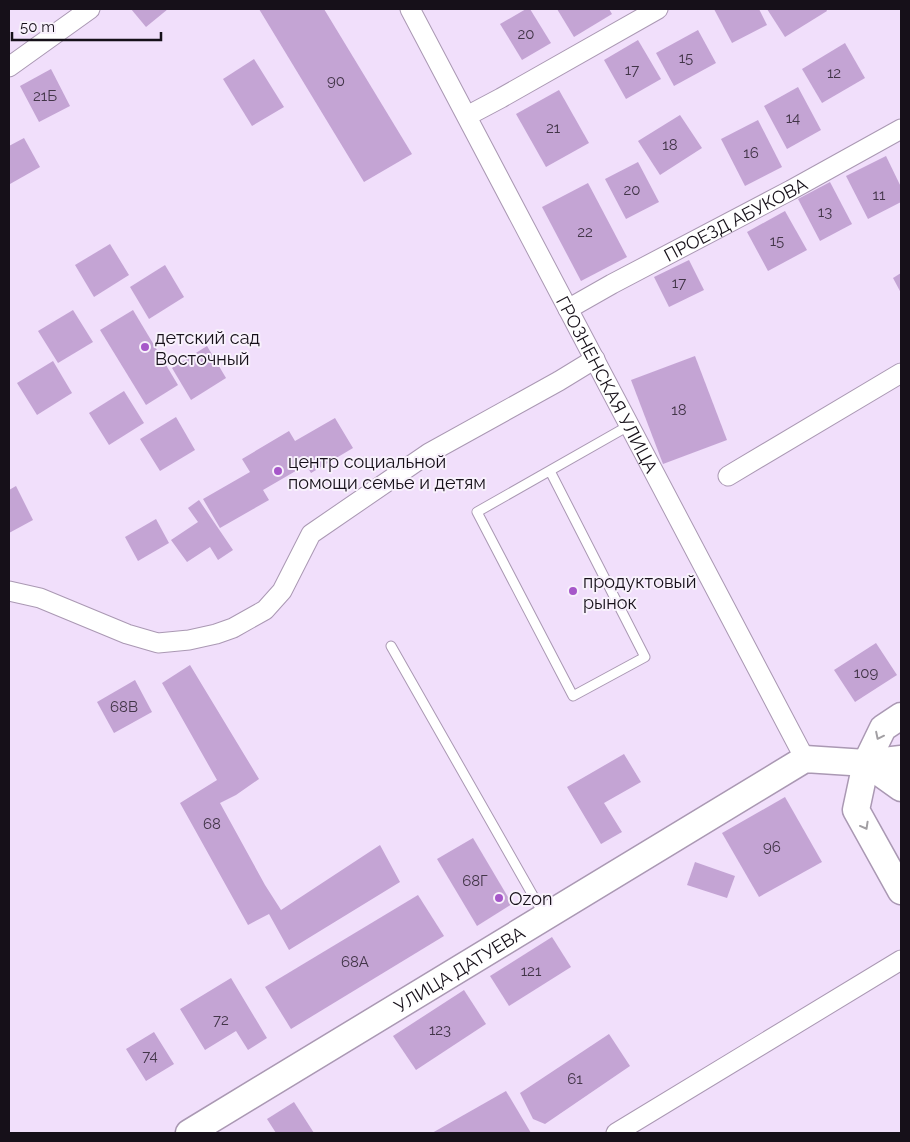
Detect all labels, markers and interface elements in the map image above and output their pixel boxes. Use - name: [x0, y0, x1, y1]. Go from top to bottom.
- scale bar: [12, 10, 161, 42]
- text: 50 m: [20, 18, 55, 36]
- house number: 20: [518, 25, 535, 43]
- house number: 15: [679, 49, 693, 67]
- house number: 17: [625, 61, 639, 79]
- house number: 12: [827, 64, 841, 82]
- house number: 90: [327, 72, 345, 90]
- house number: 21Б: [33, 87, 57, 105]
- house number: 14: [786, 109, 800, 127]
- house number: 21: [546, 119, 561, 137]
- house number: 18: [662, 136, 678, 154]
- house number: 16: [743, 144, 759, 162]
- street label: ПРОЕЗД АБУКОВА: [660, 173, 811, 265]
- house number: 20: [624, 181, 641, 199]
- house number: 11: [873, 186, 886, 204]
- house number: 13: [818, 203, 832, 221]
- house number: 22: [577, 223, 593, 241]
- house number: 15: [770, 232, 784, 250]
- house number: 17: [672, 274, 686, 292]
- street label: ГРОЗНЕНСКАЯ УЛИЦА: [552, 292, 663, 476]
- place label: детский сад Восточный: [155, 327, 260, 369]
- marker: детский сад Восточный: [139, 341, 151, 353]
- house number: 18: [671, 401, 687, 419]
- place label: центр социальной помощи семье и детям: [288, 451, 486, 493]
- marker: центр социальной помощи семье и детям: [272, 465, 284, 477]
- place label: продуктовый рынок: [583, 571, 696, 613]
- marker: продуктовый рынок: [567, 585, 579, 597]
- house number: 109: [854, 664, 878, 682]
- house number: 68В: [110, 698, 138, 716]
- one-way arrow: [875, 731, 886, 740]
- house number: 68: [203, 815, 221, 833]
- one-way arrow: [859, 821, 869, 830]
- house number: 96: [763, 838, 781, 856]
- house number: 68Г: [462, 872, 488, 890]
- place label: Ozon: [509, 888, 552, 909]
- marker: Ozon: [493, 892, 505, 904]
- street label: УЛИЦА ДАТУЕВА: [390, 921, 528, 1017]
- house number: 68А: [341, 953, 369, 971]
- house number: 121: [521, 962, 542, 980]
- house number: 72: [213, 1011, 229, 1029]
- house number: 123: [429, 1021, 451, 1039]
- house number: 74: [142, 1047, 158, 1065]
- house number: 61: [567, 1070, 583, 1088]

